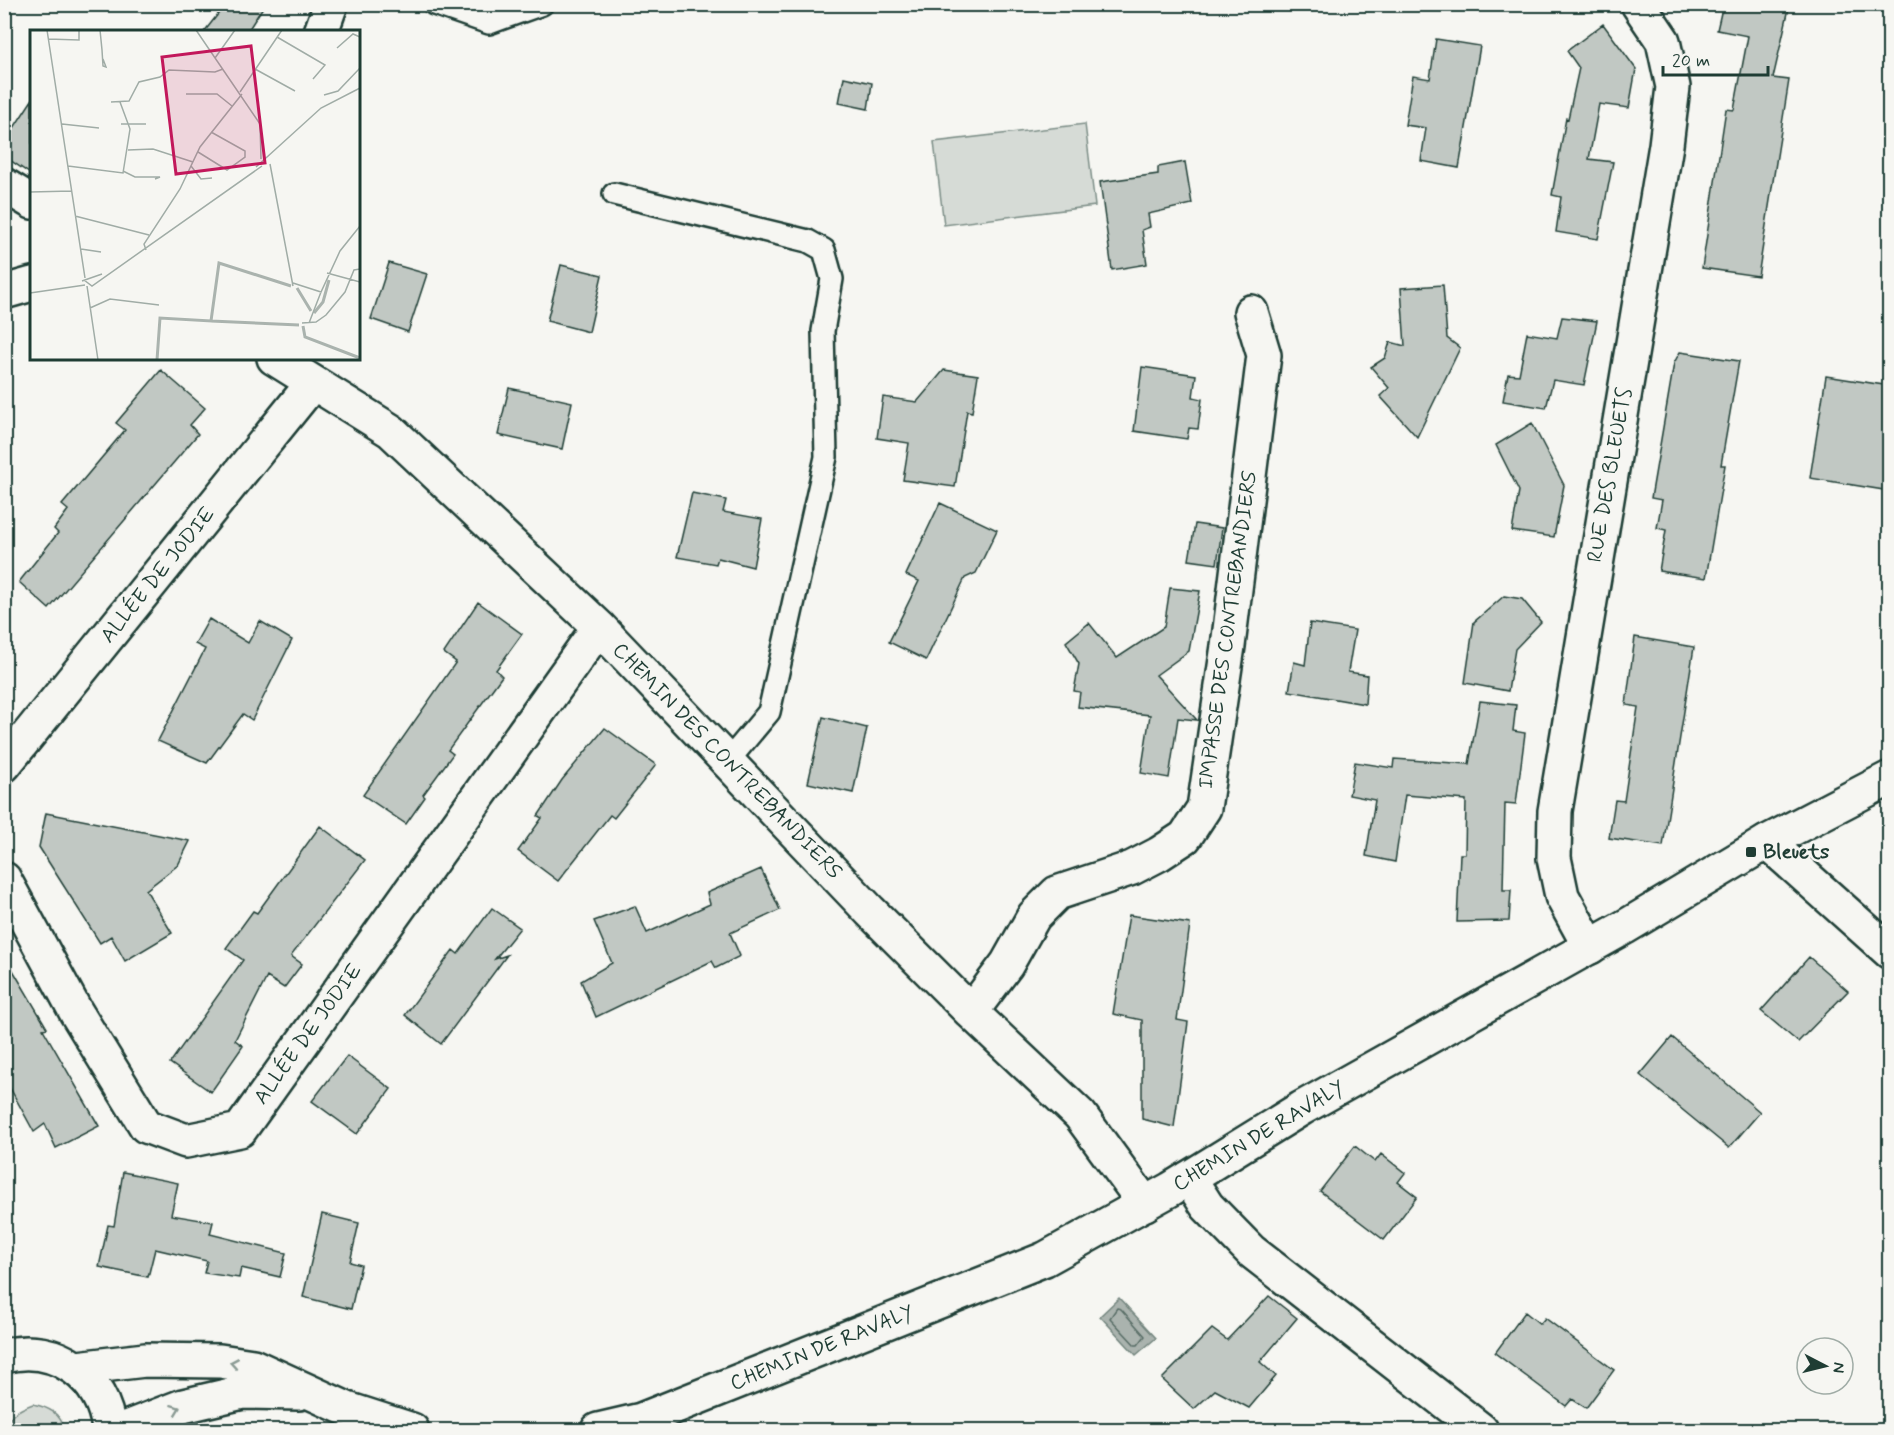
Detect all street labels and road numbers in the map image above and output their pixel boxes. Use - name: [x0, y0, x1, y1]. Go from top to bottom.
- street label: RUE DES BLEUETS: [1581, 385, 1639, 565]
- street label: IMPASSE DES CONTREBANDIERS: [1192, 469, 1264, 791]
- street label: ALLÉE DE JODIE: [94, 501, 222, 649]
- street label: CHEMIN DES CONTREBANDIERS: [606, 636, 848, 886]
- street label: ALLÉE DE JODIE: [247, 958, 369, 1110]
- street label: CHEMIN DE RAVALY: [1168, 1073, 1350, 1198]
- street label: CHEMIN DE RAVALY: [726, 1298, 918, 1398]

